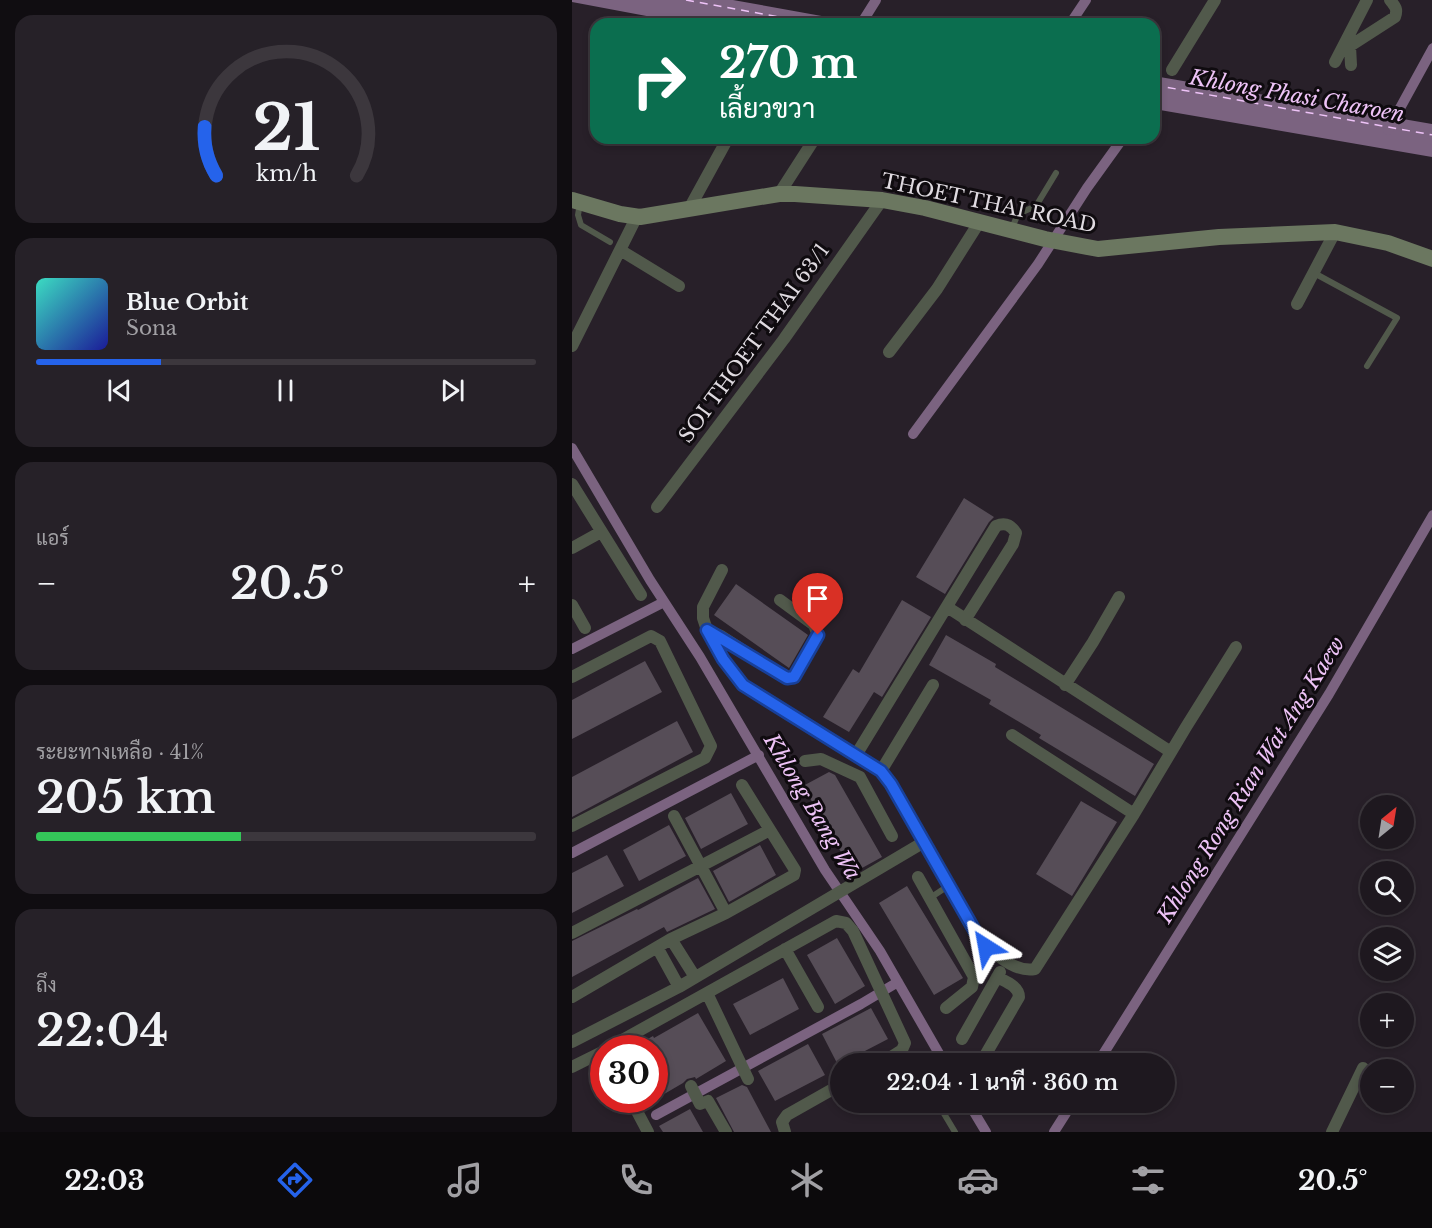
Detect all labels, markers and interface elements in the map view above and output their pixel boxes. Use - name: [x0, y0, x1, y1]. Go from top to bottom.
- text: 270 m: [719, 37, 857, 89]
- icon: right: [620, 42, 698, 120]
- water label: Khlong Phasi Charoen: [1187, 64, 1406, 128]
- text: 21: [252, 89, 320, 167]
- text: เลี้ยวขวา: [719, 92, 815, 125]
- text: km/h: [256, 161, 317, 188]
- street label: THOET THAI ROAD: [879, 169, 1099, 237]
- street label: SOI THOET THAI 63/1: [674, 239, 834, 447]
- text: Blue Orbit: [126, 289, 248, 316]
- text: Sona: [126, 316, 177, 340]
- icon: previous: [103, 374, 136, 407]
- icon: pause: [269, 374, 302, 407]
- icon: next: [436, 374, 469, 407]
- text: แอร์: [36, 526, 69, 550]
- text: 20.5°: [230, 555, 345, 611]
- text: −: [36, 563, 57, 604]
- text: +: [518, 563, 536, 604]
- pin: [792, 573, 843, 635]
- icon: arrive: [801, 582, 834, 615]
- water label: Khlong Rong Rian Wat Ang Kaew: [1151, 632, 1350, 929]
- water label: Khlong Bang Wa: [758, 728, 866, 885]
- text: ระยะทางเหลือ · 41%: [36, 740, 204, 764]
- text: 205 km: [36, 769, 215, 825]
- north arrow: [1360, 795, 1414, 849]
- map controls: [1360, 795, 1414, 1113]
- button: search: [1360, 861, 1414, 915]
- position arrow: [954, 915, 1018, 979]
- button: layers: [1360, 927, 1414, 981]
- text: ถึง: [36, 973, 57, 997]
- button: +: [1360, 993, 1414, 1047]
- text: 22:04: [36, 1002, 169, 1058]
- speed limit sign: 30: [590, 1035, 668, 1113]
- button: −: [1360, 1059, 1414, 1113]
- text: 22:04 · 1 นาที · 360 m: [887, 1069, 1118, 1096]
- icon: directions: [274, 1159, 316, 1201]
- icon: music: [444, 1159, 486, 1201]
- icon: phone: [615, 1159, 657, 1201]
- icon: climate: [786, 1159, 828, 1201]
- icon: car: [957, 1159, 999, 1201]
- icon: filters: [1127, 1159, 1169, 1201]
- text: 22:03: [64, 1164, 145, 1197]
- text: 20.5°: [1298, 1164, 1368, 1197]

